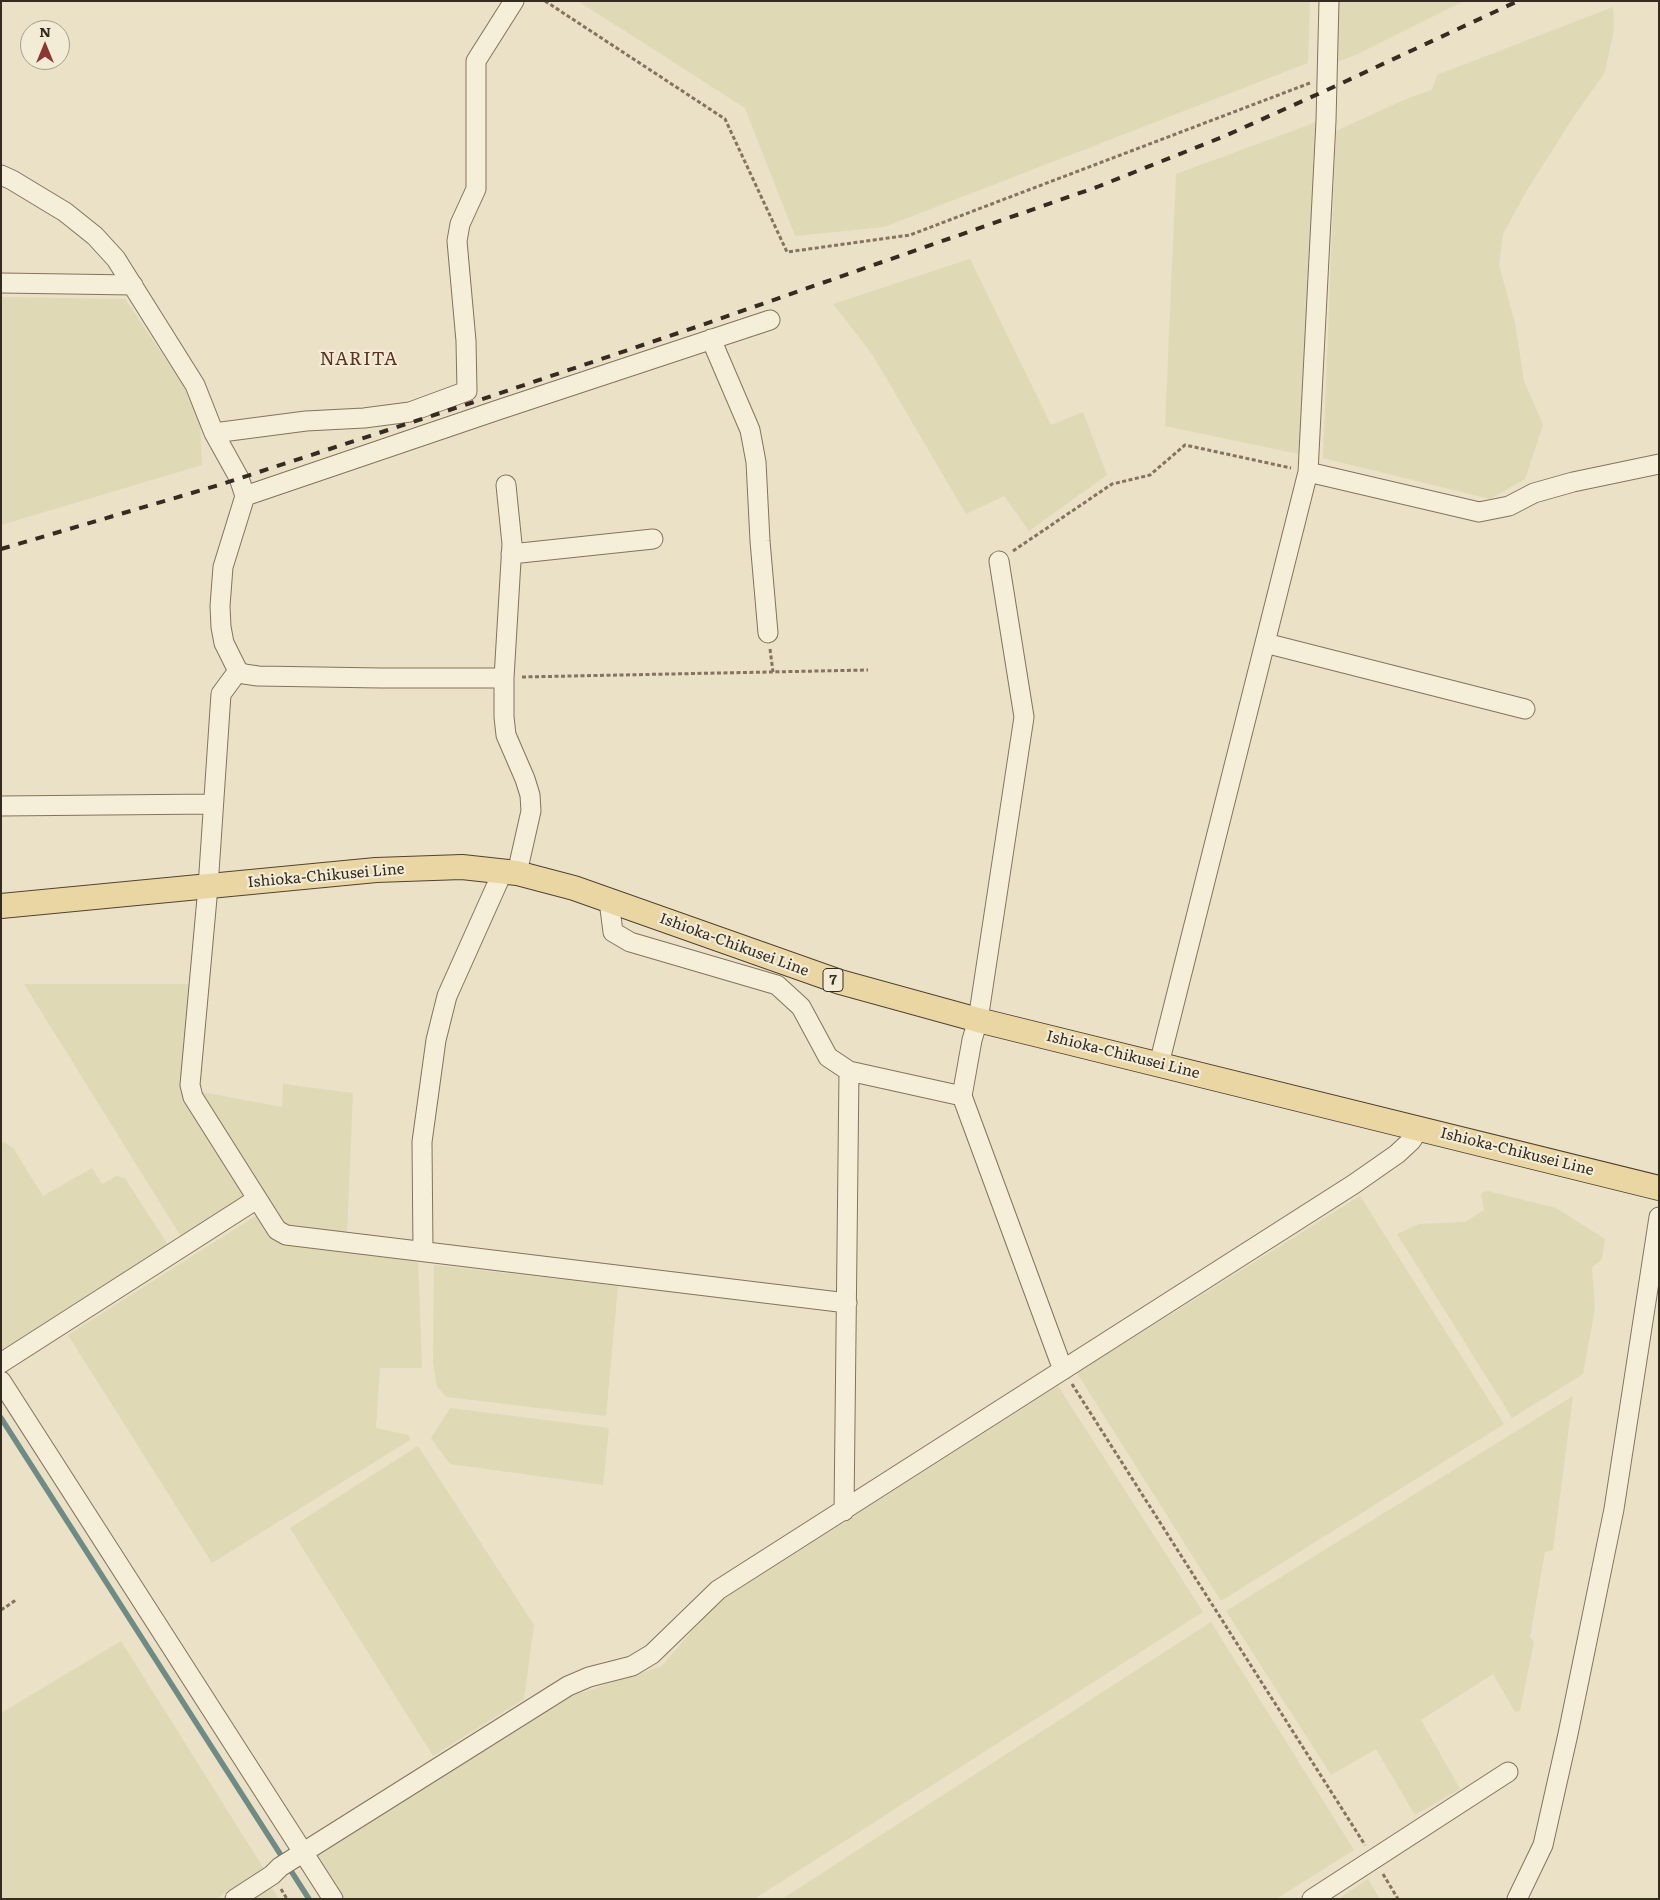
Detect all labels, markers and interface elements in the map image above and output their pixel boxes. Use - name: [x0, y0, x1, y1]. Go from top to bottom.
- north arrow: [20, 20, 70, 70]
- text: N: [39, 21, 51, 41]
- district label: NARITA: [319, 349, 399, 371]
- street label: Ishioka-Chikusei Line: [247, 860, 405, 892]
- street label: Ishioka-Chikusei Line: [657, 910, 811, 980]
- road number: 7: [823, 968, 843, 992]
- street label: Ishioka-Chikusei Line: [1044, 1027, 1202, 1083]
- street label: Ishioka-Chikusei Line: [1438, 1124, 1596, 1180]

